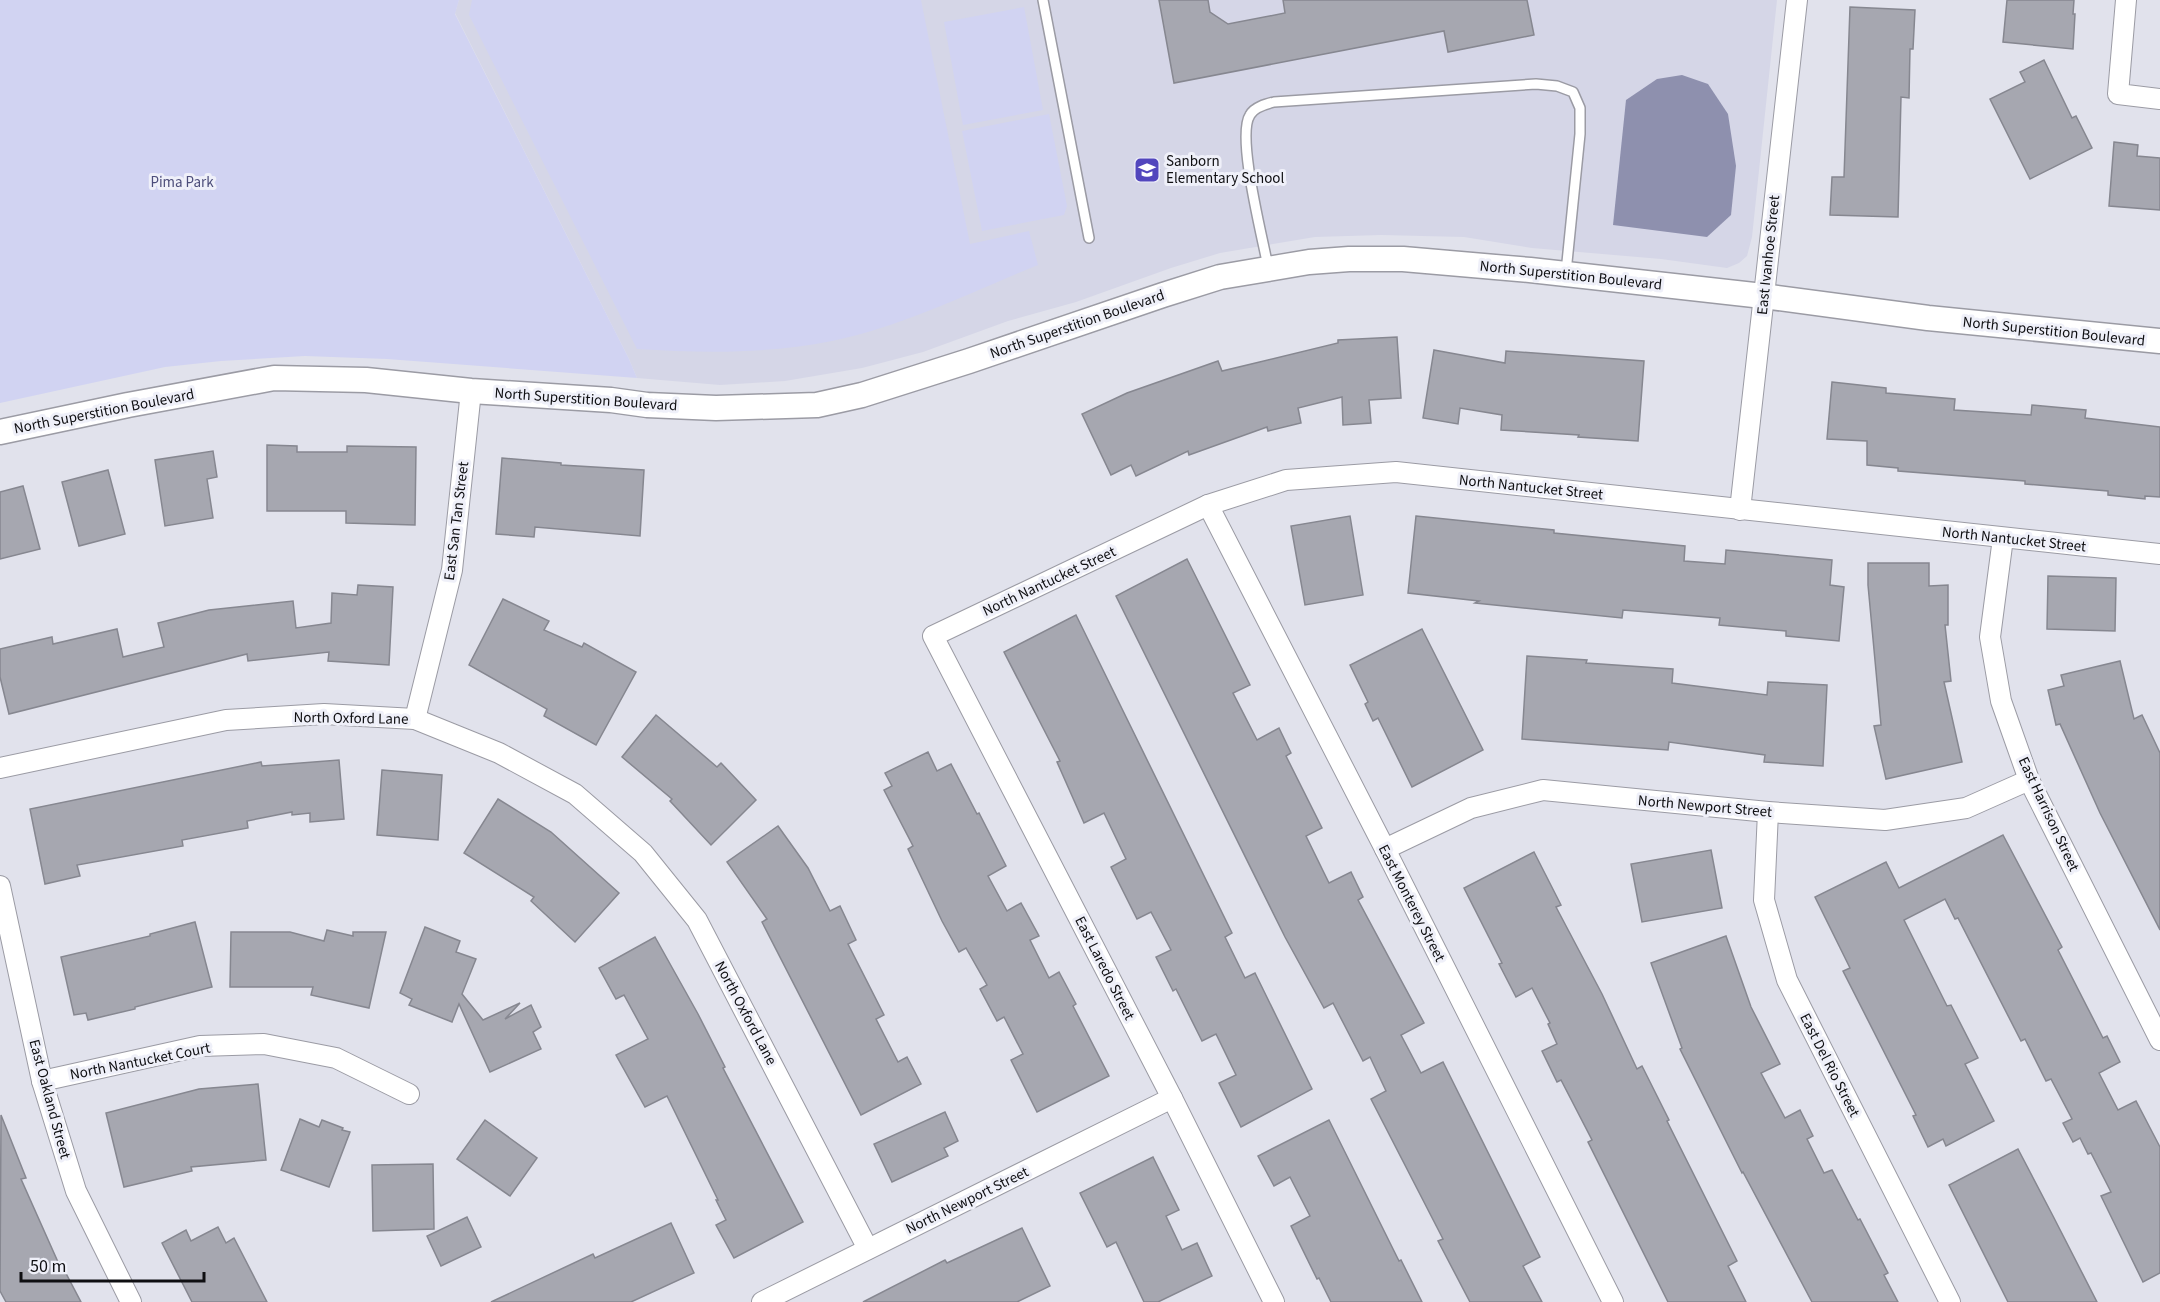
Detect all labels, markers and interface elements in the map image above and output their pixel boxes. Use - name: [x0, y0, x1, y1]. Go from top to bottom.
- place label: Sanborn Elementary School: [1166, 151, 1284, 189]
- school or university icon: Sanborn Elementary School: [1132, 155, 1162, 185]
- park label: Pima Park: [150, 172, 214, 193]
- street label: East Ivanhoe Street: [1752, 194, 1785, 316]
- street label: North Superstition Boulevard: [1479, 255, 1663, 296]
- street label: North Superstition Boulevard: [987, 285, 1167, 364]
- street label: North Superstition Boulevard: [1962, 311, 2146, 352]
- street label: North Superstition Boulevard: [494, 383, 678, 416]
- street label: North Superstition Boulevard: [12, 384, 196, 439]
- street label: East San Tan Street: [439, 460, 474, 582]
- street label: North Nantucket Street: [1458, 469, 1604, 506]
- street label: North Nantucket Street: [1941, 521, 2087, 558]
- street label: North Nantucket Street: [979, 541, 1119, 622]
- street label: North Oxford Lane: [293, 707, 409, 730]
- street label: East Harrison Street: [2013, 754, 2084, 875]
- street label: North Newport Street: [1637, 790, 1773, 823]
- street label: East Monterey Street: [1373, 841, 1450, 966]
- street label: East Laredo Street: [1069, 913, 1140, 1024]
- street label: North Oxford Lane: [709, 958, 782, 1069]
- street label: East Del Rio Street: [1794, 1010, 1865, 1121]
- street label: East Oakland Street: [23, 1037, 76, 1161]
- street label: North Nantucket Court: [68, 1038, 212, 1085]
- street label: North Newport Street: [902, 1162, 1032, 1239]
- scale bar: [21, 1245, 204, 1283]
- text: 50 m: [30, 1254, 66, 1279]

